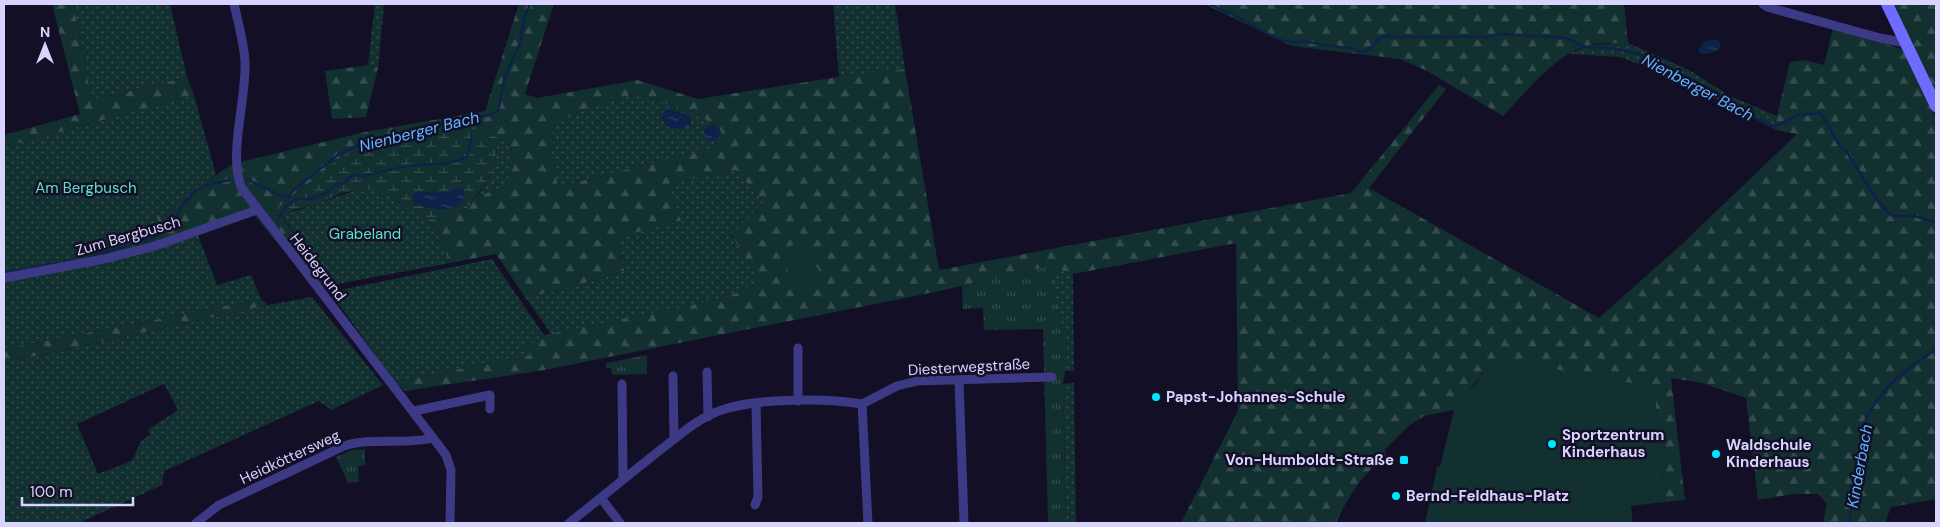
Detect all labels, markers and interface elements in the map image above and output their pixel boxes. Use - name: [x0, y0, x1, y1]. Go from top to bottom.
- north arrow: [20, 20, 70, 70]
- text: N: [40, 23, 50, 41]
- water label: Nienberger Bach: [1638, 49, 1757, 126]
- water label: Nienberger Bach: [357, 106, 481, 157]
- park label: Am Bergbusch: [35, 178, 137, 198]
- street label: Zum Bergbusch: [73, 211, 183, 261]
- park label: Grabeland: [329, 224, 401, 244]
- street label: Heidegrund: [285, 229, 351, 305]
- street label: Diesterwegstraße: [907, 354, 1031, 380]
- place label: Papst-Johannes-Schule: [1166, 387, 1345, 407]
- marker: Papst-Johannes-Schule: [1150, 391, 1162, 403]
- water label: Kinderbach: [1842, 423, 1877, 510]
- street label: Heidköttersweg: [237, 425, 343, 489]
- place label: Sportzentrum Kinderhaus: [1562, 425, 1664, 462]
- place label: Waldschule Kinderhaus: [1726, 435, 1812, 472]
- marker: Sportzentrum Kinderhaus: [1546, 438, 1558, 450]
- marker: Waldschule Kinderhaus: [1710, 448, 1722, 460]
- place label: Von-Humboldt-Straße: [1225, 450, 1394, 470]
- marker: Von-Humboldt-Straße: [1398, 454, 1410, 466]
- scale bar: [22, 474, 134, 506]
- text: 100 m: [30, 482, 73, 502]
- place label: Bernd-Feldhaus-Platz: [1406, 486, 1569, 506]
- marker: Bernd-Feldhaus-Platz: [1390, 490, 1402, 502]

